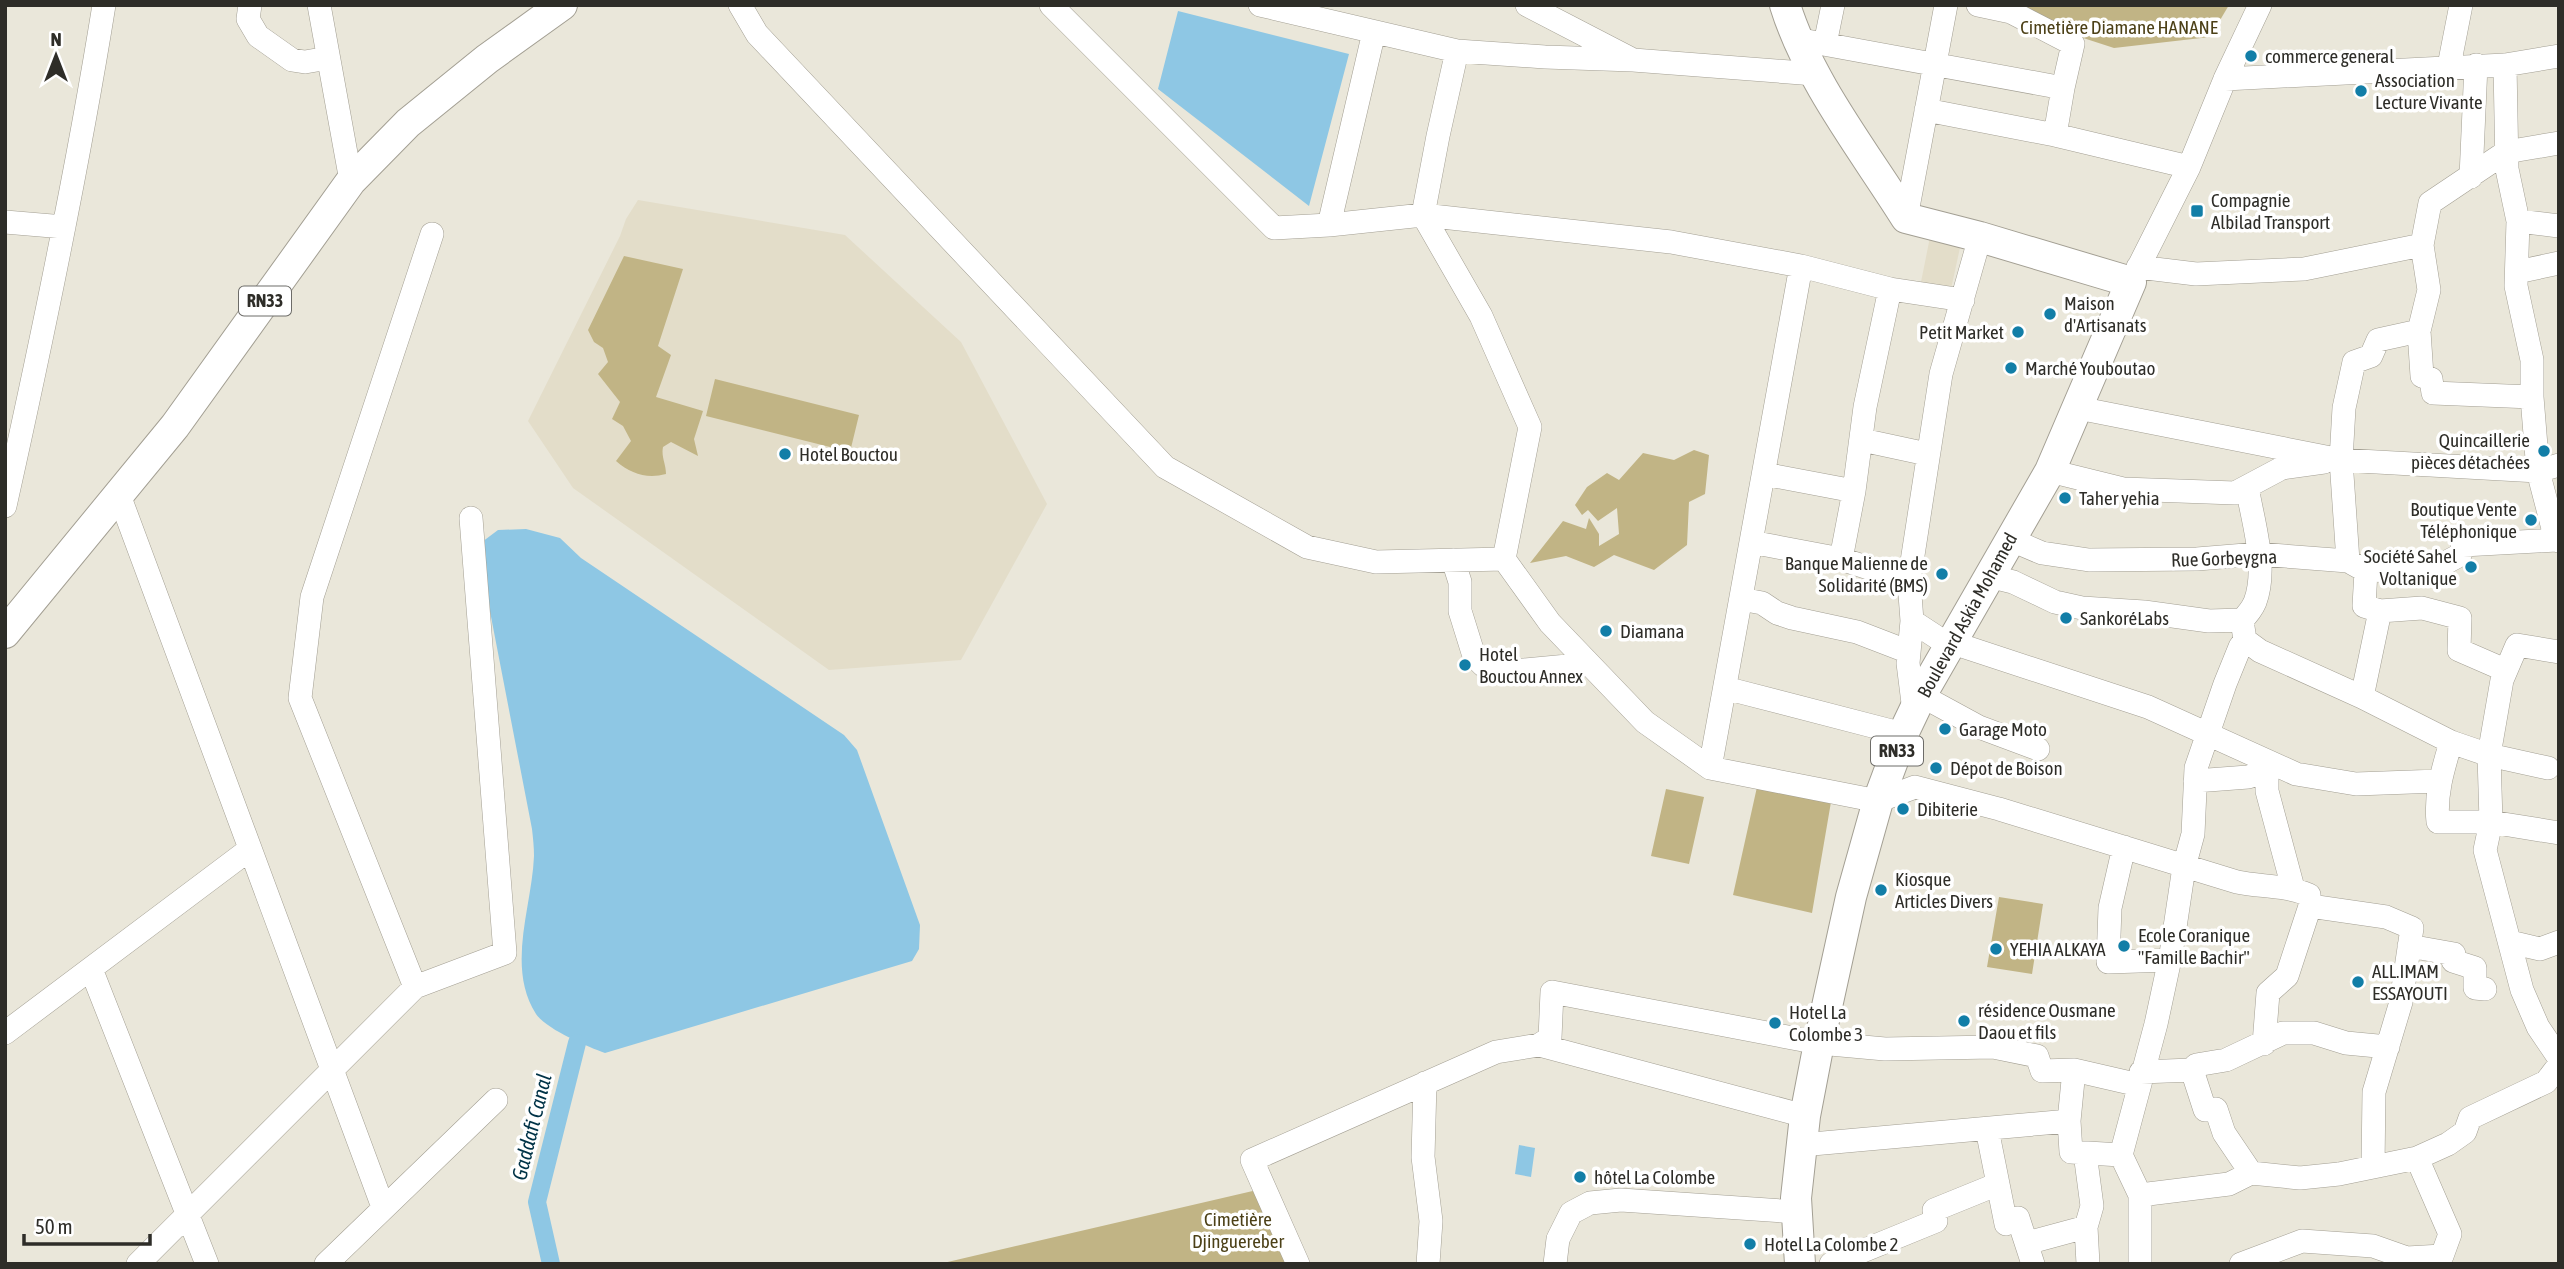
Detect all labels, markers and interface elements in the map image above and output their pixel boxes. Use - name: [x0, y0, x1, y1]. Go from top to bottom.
- park label: Cimetière Diamane HANANE: [2020, 16, 2218, 38]
- north arrow: [21, 21, 91, 91]
- text: N: [50, 28, 62, 50]
- place label: commerce general: [2265, 45, 2394, 67]
- marker: commerce general: [2243, 48, 2259, 64]
- place label: Association Lecture Vivante: [2375, 69, 2483, 113]
- marker: Association Lecture Vivante: [2353, 83, 2369, 99]
- place label: Compagnie Albilad Transport: [2211, 189, 2330, 233]
- marker: Compagnie Albilad Transport: [2189, 203, 2205, 219]
- road number: RN33: [239, 286, 291, 316]
- place label: Maison d'Artisanats: [2064, 292, 2147, 336]
- marker: Maison d'Artisanats: [2042, 306, 2058, 322]
- place label: Petit Market: [1919, 321, 2004, 343]
- marker: Petit Market: [2010, 324, 2026, 340]
- place label: Marché Youboutao: [2025, 357, 2155, 379]
- marker: Marché Youboutao: [2003, 360, 2019, 376]
- place label: Quincaillerie pièces détachées: [2411, 429, 2530, 473]
- place label: Hotel Bouctou: [799, 443, 898, 465]
- marker: Quincaillerie pièces détachées: [2536, 443, 2552, 459]
- marker: Hotel Bouctou: [777, 446, 793, 462]
- place label: Taher yehia: [2079, 487, 2160, 509]
- marker: Taher yehia: [2057, 490, 2073, 506]
- place label: Boutique Vente Téléphonique: [2410, 498, 2517, 542]
- marker: Boutique Vente Téléphonique: [2523, 512, 2539, 528]
- street label: Boulevard Askia Mohamed: [1913, 529, 2021, 701]
- street label: Rue Gorbeygna: [2171, 545, 2277, 571]
- place label: Société Sahel Voltanique: [2364, 545, 2457, 589]
- place label: Banque Malienne de Solidarité (BMS): [1785, 552, 1928, 596]
- marker: Société Sahel Voltanique: [2463, 559, 2479, 575]
- marker: Banque Malienne de Solidarité (BMS): [1934, 566, 1950, 582]
- place label: SankoréLabs: [2080, 607, 2169, 629]
- marker: SankoréLabs: [2058, 610, 2074, 626]
- place label: Diamana: [1620, 620, 1684, 642]
- marker: Diamana: [1598, 623, 1614, 639]
- place label: Hotel Bouctou Annex: [1479, 643, 1583, 687]
- marker: Hotel Bouctou Annex: [1457, 657, 1473, 673]
- place label: Garage Moto: [1959, 718, 2047, 740]
- marker: Garage Moto: [1937, 721, 1953, 737]
- road number: RN33: [1871, 736, 1923, 766]
- place label: Dépot de Boison: [1950, 757, 2063, 779]
- marker: Dépot de Boison: [1928, 760, 1944, 776]
- place label: Dibiterie: [1917, 798, 1978, 820]
- marker: Dibiterie: [1895, 801, 1911, 817]
- place label: Kiosque Articles Divers: [1895, 868, 1993, 912]
- marker: Kiosque Articles Divers: [1873, 882, 1889, 898]
- place label: Ecole Coranique "Famille Bachir": [2138, 924, 2250, 968]
- place label: YEHIA ALKAYA: [2010, 938, 2106, 960]
- marker: Ecole Coranique "Famille Bachir": [2116, 938, 2132, 954]
- marker: YEHIA ALKAYA: [1988, 941, 2004, 957]
- place label: ALL.IMAM ESSAYOUTI: [2372, 960, 2448, 1004]
- marker: ALL.IMAM ESSAYOUTI: [2350, 974, 2366, 990]
- place label: résidence Ousmane Daou et fils: [1978, 999, 2116, 1043]
- place label: Hotel La Colombe 3: [1789, 1001, 1863, 1045]
- marker: résidence Ousmane Daou et fils: [1956, 1013, 1972, 1029]
- marker: Hotel La Colombe 3: [1767, 1015, 1783, 1031]
- water label: Gaddafi Canal: [506, 1071, 556, 1182]
- place label: hôtel La Colombe: [1594, 1166, 1715, 1188]
- marker: hôtel La Colombe: [1572, 1169, 1588, 1185]
- scale bar: [24, 1202, 150, 1246]
- park label: Cimetière Djinguereber: [1192, 1208, 1284, 1252]
- text: 50 m: [35, 1214, 73, 1238]
- place label: Hotel La Colombe 2: [1764, 1233, 1898, 1255]
- marker: Hotel La Colombe 2: [1742, 1236, 1758, 1252]

